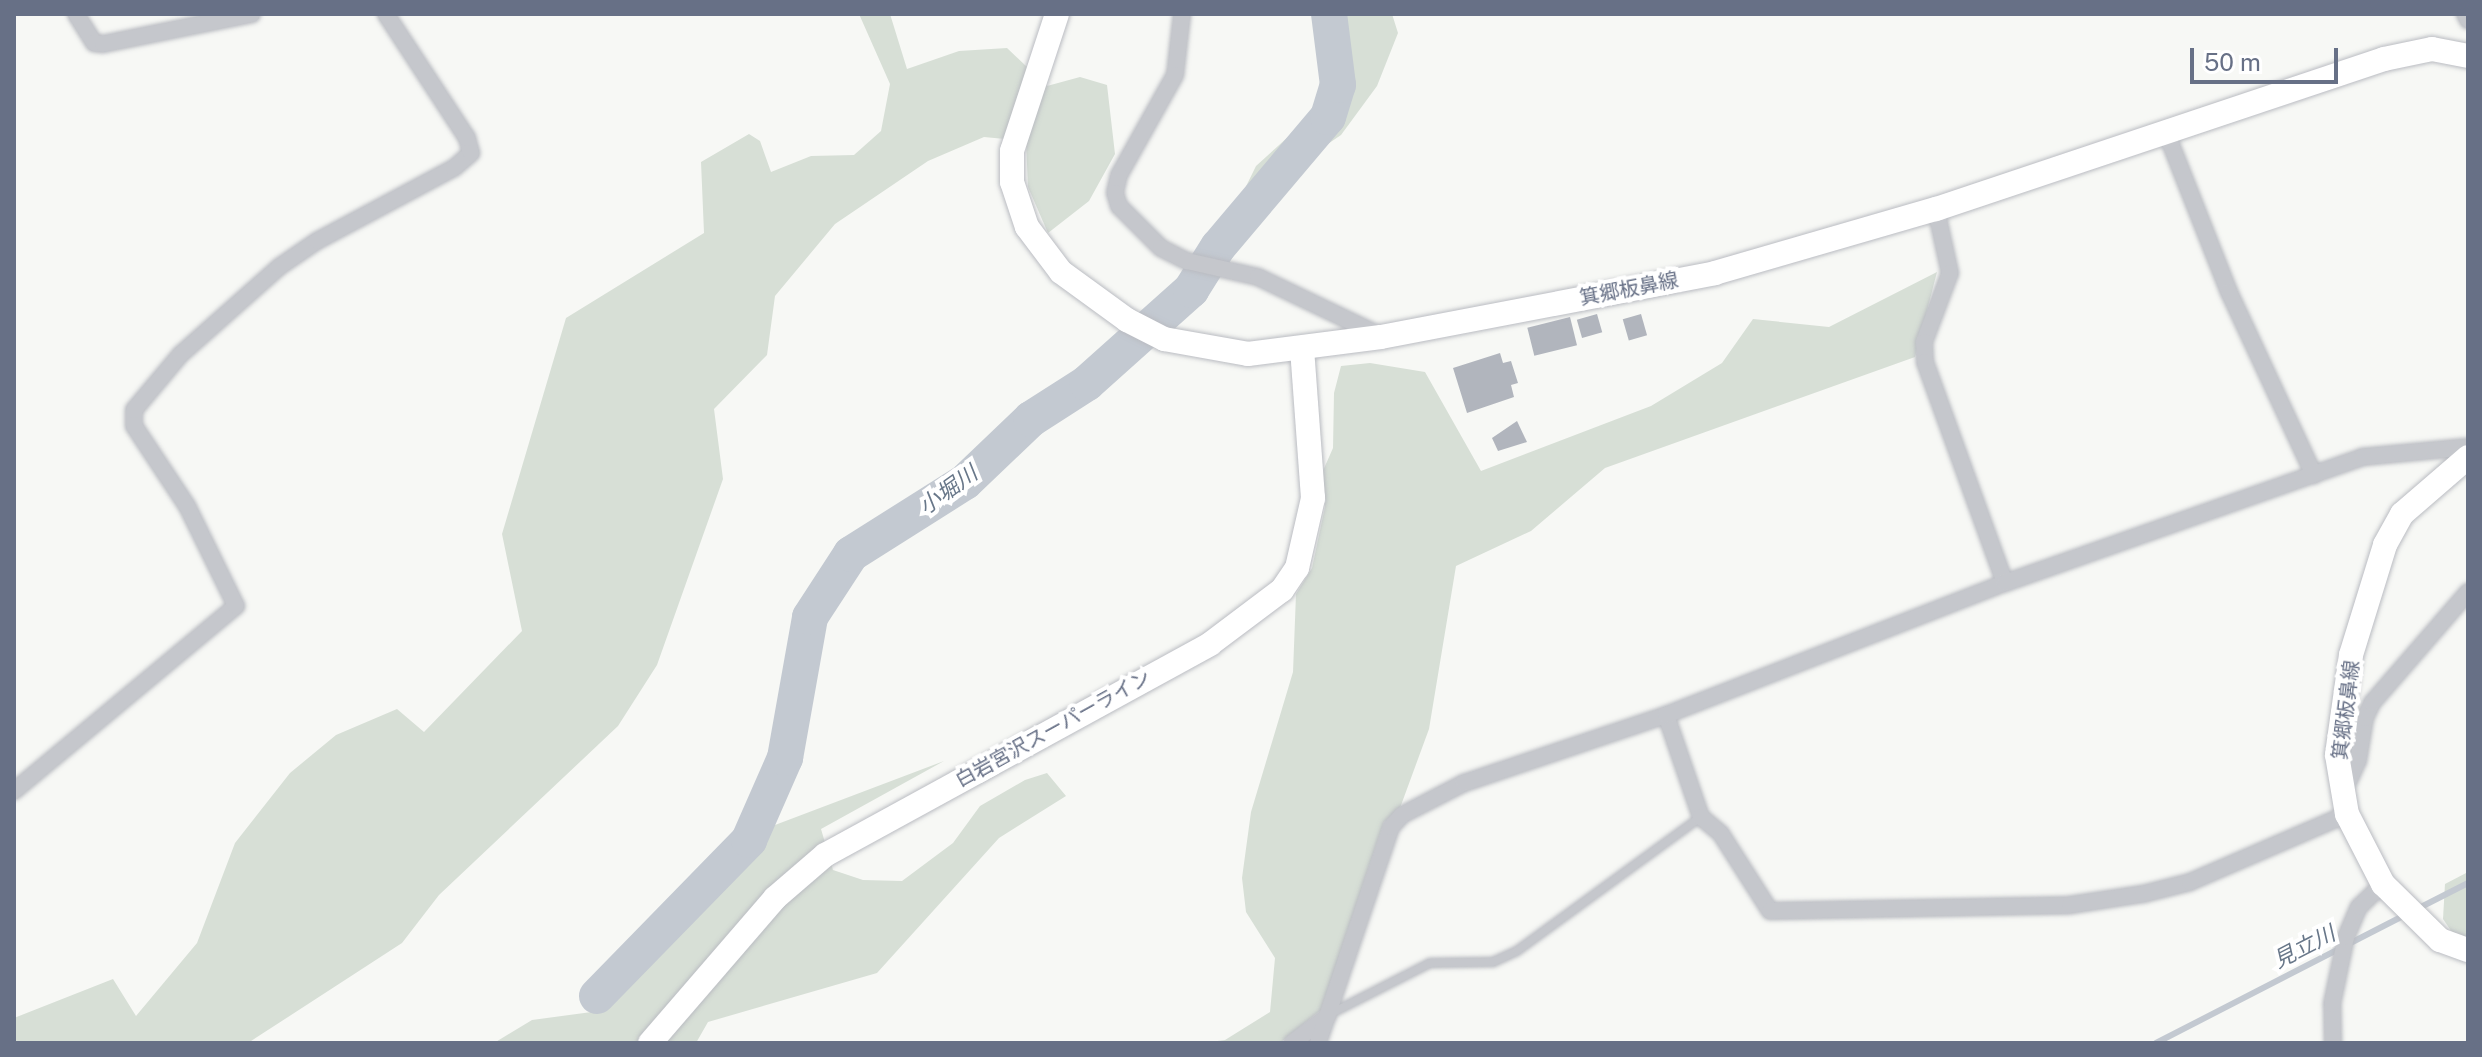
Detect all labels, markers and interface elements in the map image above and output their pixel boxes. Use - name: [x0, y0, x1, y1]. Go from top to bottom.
- scale bar: [2194, 32, 2342, 82]
- text: 50 m: [2204, 48, 2261, 76]
- street label: 箕郷板鼻線: [1578, 268, 1680, 310]
- water label: 小堀川: [914, 460, 982, 520]
- street label: 箕郷板鼻線: [2328, 659, 2364, 761]
- street label: 白岩宮沢スーパーライン: [951, 665, 1155, 793]
- water label: 見立川: [2269, 920, 2339, 974]

